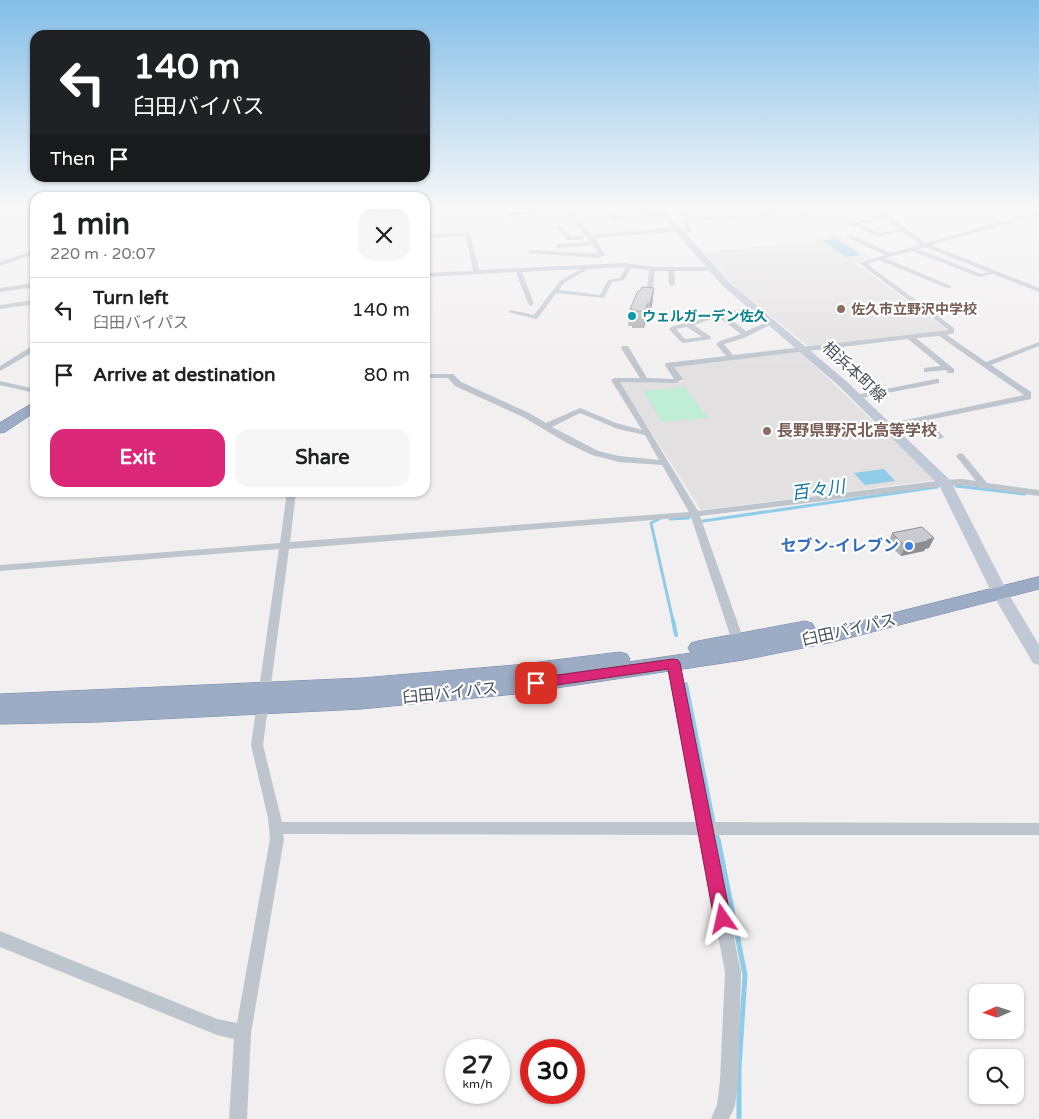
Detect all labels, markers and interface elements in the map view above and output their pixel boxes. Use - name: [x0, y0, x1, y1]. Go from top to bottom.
- text: 140 m: [133, 46, 240, 88]
- icon: left: [50, 50, 115, 115]
- text: 臼田バイパス: [133, 94, 265, 120]
- icon: arrive: [105, 145, 133, 173]
- text: Then: [50, 148, 95, 170]
- text: 1 min: [50, 206, 130, 243]
- button: close: [358, 209, 410, 261]
- text: 220 m · 20:07: [50, 244, 156, 264]
- text: Turn left: [93, 287, 169, 309]
- icon: left: [50, 296, 78, 324]
- text: 140 m: [352, 299, 410, 321]
- place label: 佐久市立野沢中学校: [851, 301, 977, 318]
- marker: 佐久市立野沢中学校: [835, 303, 847, 315]
- place label: ウェルガーデン佐久: [642, 308, 768, 325]
- marker: ウェルガーデン佐久: [626, 310, 638, 322]
- text: 臼田バイパス: [93, 313, 189, 333]
- street label: 相浜本町線: [818, 337, 890, 407]
- icon: arrive: [50, 361, 78, 389]
- text: Arrive at destination: [93, 364, 276, 386]
- text: 80 m: [364, 364, 410, 386]
- place label: 長野県野沢北高等学校: [777, 421, 937, 441]
- marker: 長野県野沢北高等学校: [761, 425, 773, 437]
- button: Exit: [50, 429, 225, 487]
- button: Share: [235, 429, 410, 487]
- water label: 百々川: [790, 475, 848, 505]
- place label: セブン-イレブン: [780, 536, 899, 556]
- marker: セブン-イレブン: [903, 540, 915, 552]
- street label: 臼田バイパス: [800, 609, 898, 651]
- pin: [515, 662, 557, 704]
- icon: arrive: [522, 669, 550, 697]
- street label: 臼田バイパス: [401, 678, 499, 708]
- position arrow: [696, 892, 748, 944]
- north arrow: [969, 984, 1024, 1039]
- map controls: [969, 984, 1024, 1104]
- speed limit sign: 30: [520, 1039, 585, 1104]
- button: search: [969, 1049, 1024, 1104]
- text: 27: [462, 1050, 493, 1080]
- text: km/h: [462, 1077, 493, 1091]

